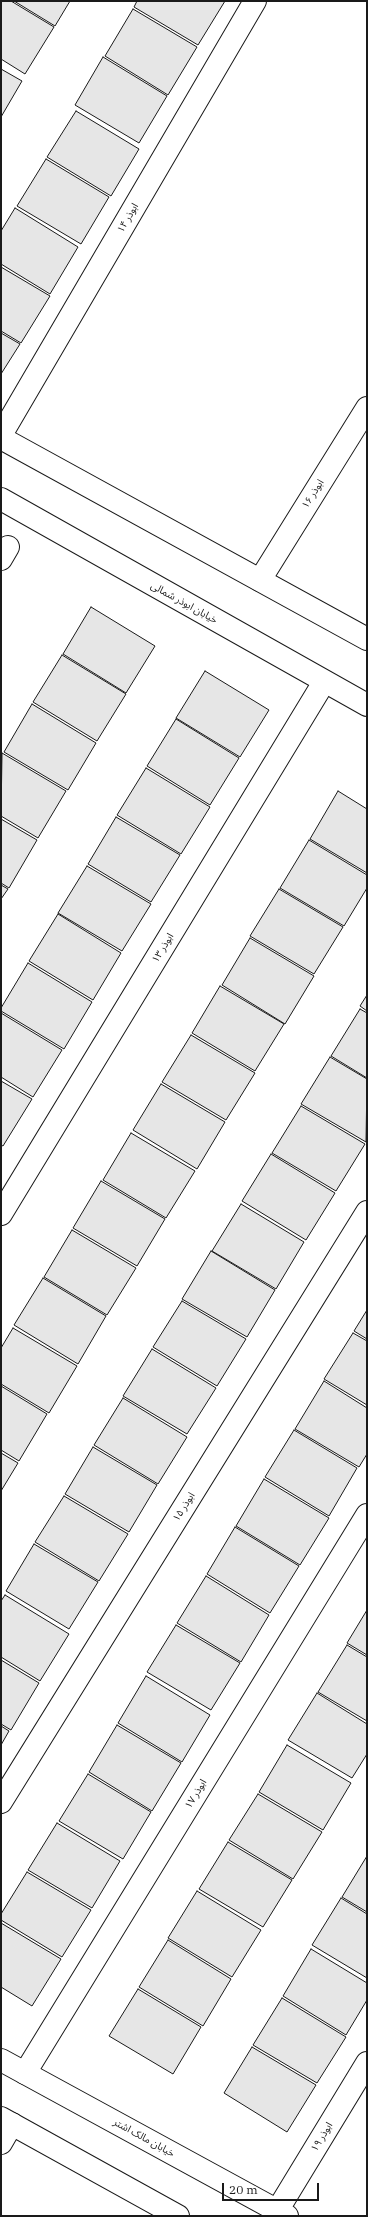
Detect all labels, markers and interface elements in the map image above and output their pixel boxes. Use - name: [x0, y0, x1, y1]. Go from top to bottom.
- street label: ابوذر ۱۴: [115, 201, 141, 235]
- street label: ابوذر ۱۶: [299, 477, 327, 511]
- street label: خیابان ابوذر شمالی: [149, 580, 219, 626]
- street label: ابوذر ۱۳: [150, 931, 176, 965]
- street label: ابوذر ۱۵: [170, 1490, 198, 1524]
- street label: ابوذر ۱۷: [183, 1777, 209, 1811]
- street label: خیابان مالک اشتر: [111, 2116, 177, 2160]
- street label: ابوذر ۱۹: [309, 2120, 335, 2154]
- scale bar: [224, 2175, 321, 2201]
- text: 20 m: [229, 2182, 258, 2197]

